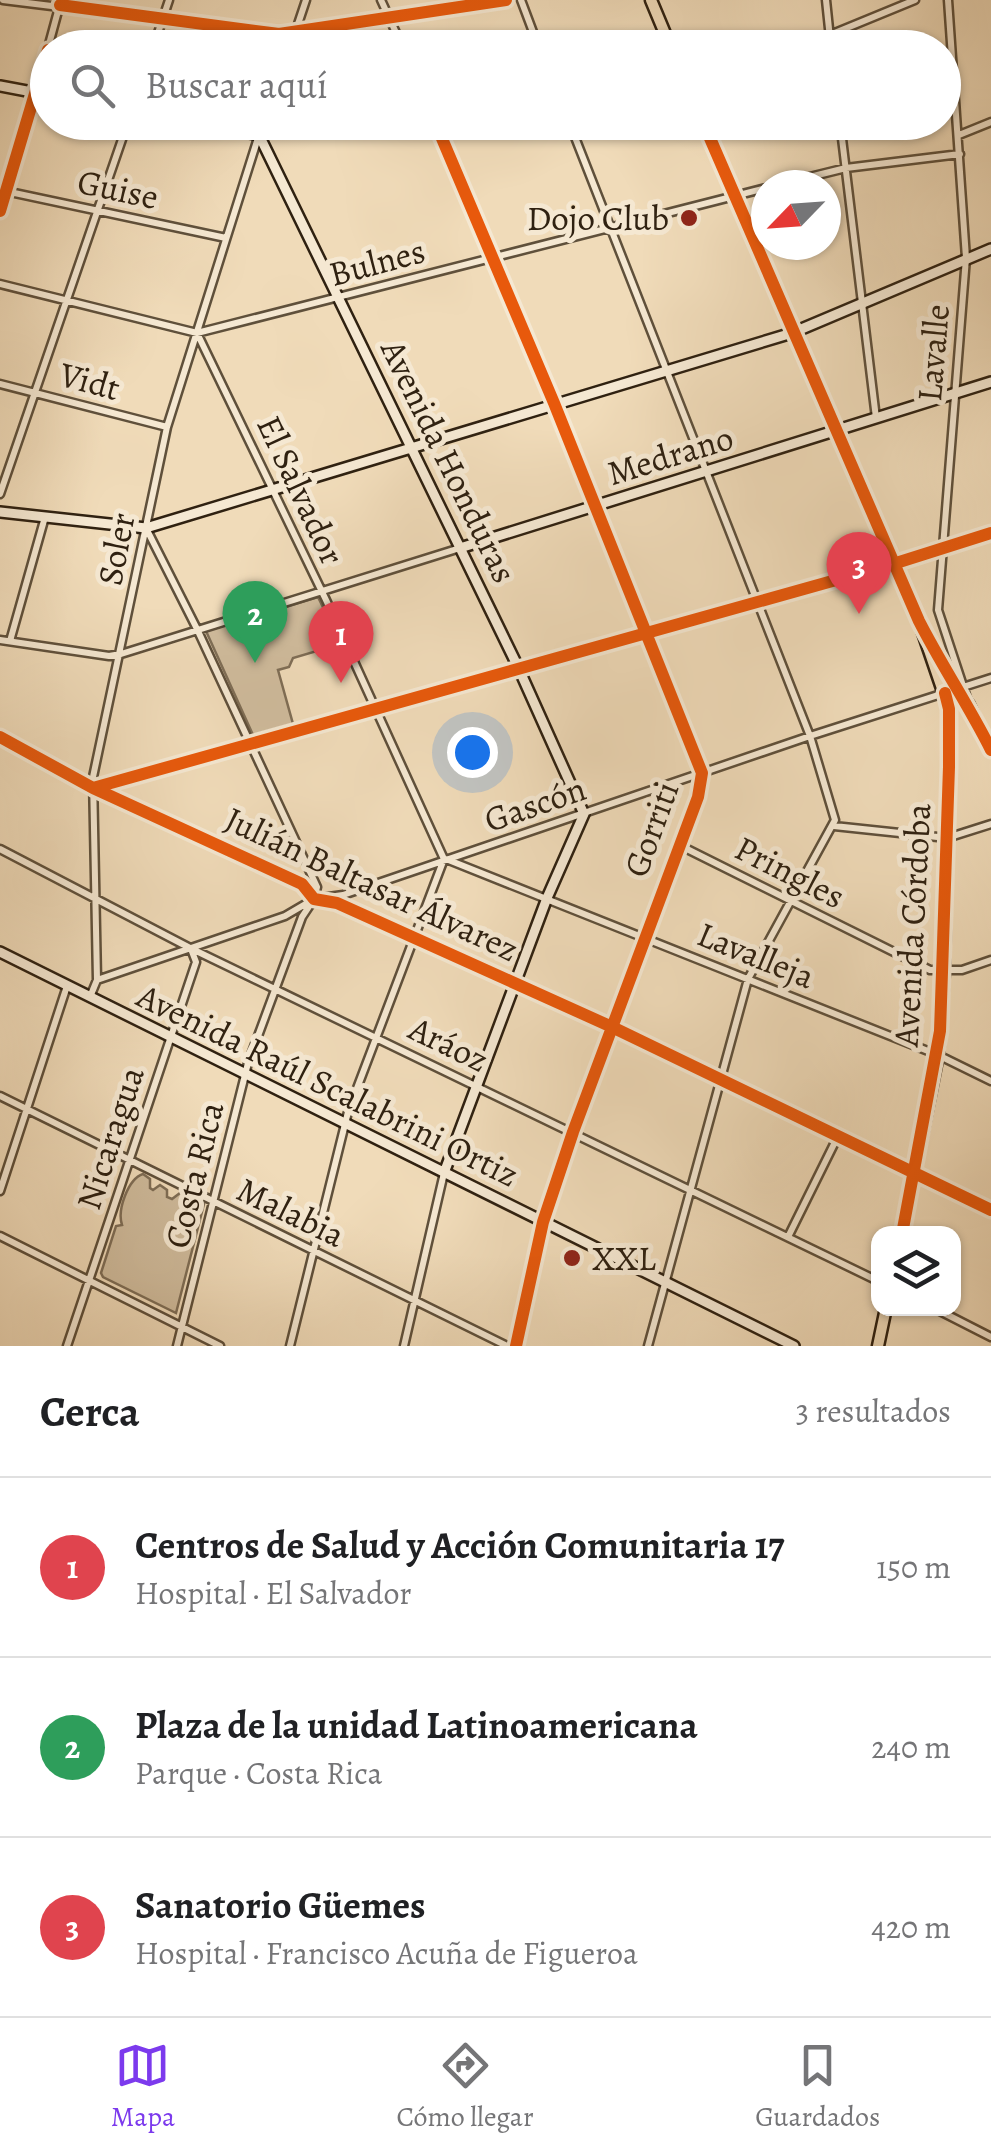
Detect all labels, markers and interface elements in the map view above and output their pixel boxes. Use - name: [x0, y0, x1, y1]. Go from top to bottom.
- search box: [30, 30, 961, 140]
- icon: search: [65, 58, 120, 113]
- text: Buscar aquí: [145, 59, 328, 111]
- street label: Guise: [73, 157, 163, 221]
- north arrow: [751, 170, 841, 260]
- place label: Dojo Club: [527, 194, 669, 242]
- marker: Dojo Club: [678, 207, 700, 229]
- street label: Bulnes: [324, 226, 430, 298]
- street label: Lavalle: [905, 302, 961, 404]
- street label: Avenida Honduras: [369, 330, 529, 591]
- street label: Vidt: [54, 350, 125, 412]
- street label: El Salvador: [245, 407, 357, 573]
- street label: Medrano: [601, 413, 739, 497]
- street label: Soler: [85, 509, 147, 589]
- pin: 3: [826, 532, 892, 614]
- pin: 2: [222, 580, 288, 663]
- pin: 1: [308, 600, 374, 683]
- your location: [447, 727, 498, 778]
- street label: Gascón: [478, 764, 592, 844]
- street label: Gorriti: [612, 775, 690, 883]
- street label: Julián Baltasar Álvarez: [217, 795, 527, 973]
- street label: Avenida Córdoba: [882, 801, 942, 1049]
- street label: Pringles: [727, 824, 853, 920]
- street label: Lavalleja: [690, 910, 822, 1000]
- street label: Avenida Raúl Scalabrini Ortiz: [128, 971, 527, 1198]
- street label: Aráoz: [400, 1004, 497, 1084]
- street label: Nicaragua: [64, 1060, 156, 1216]
- street label: Costa Rica: [153, 1096, 236, 1253]
- street label: Malabia: [229, 1165, 354, 1259]
- map controls: [871, 1226, 961, 1316]
- button: layers: [871, 1226, 961, 1316]
- place label: XXL: [592, 1234, 656, 1282]
- marker: XXL: [561, 1247, 583, 1269]
- text: Cerca: [40, 1383, 139, 1440]
- text: 3 resultados: [796, 1389, 951, 1433]
- text: Centros de Salud y Acción Comunitaria 17: [135, 1519, 784, 1571]
- text: 1: [67, 1545, 78, 1589]
- text: 150 m: [876, 1545, 951, 1589]
- text: Hospital · El Salvador: [135, 1571, 412, 1615]
- text: Plaza de la unidad Latinoamericana: [135, 1699, 698, 1751]
- text: 2: [65, 1725, 80, 1769]
- text: 240 m: [871, 1725, 951, 1769]
- text: Parque · Costa Rica: [135, 1751, 382, 1795]
- text: Sanatorio Güemes: [135, 1879, 426, 1931]
- text: 3: [66, 1905, 79, 1949]
- text: 420 m: [871, 1905, 951, 1949]
- text: Hospital · Francisco Acuña de Figueroa: [135, 1931, 638, 1975]
- tab: Mapa: [111, 2038, 175, 2136]
- tab: Cómo llegar: [397, 2038, 534, 2136]
- tab: Guardados: [755, 2038, 880, 2136]

